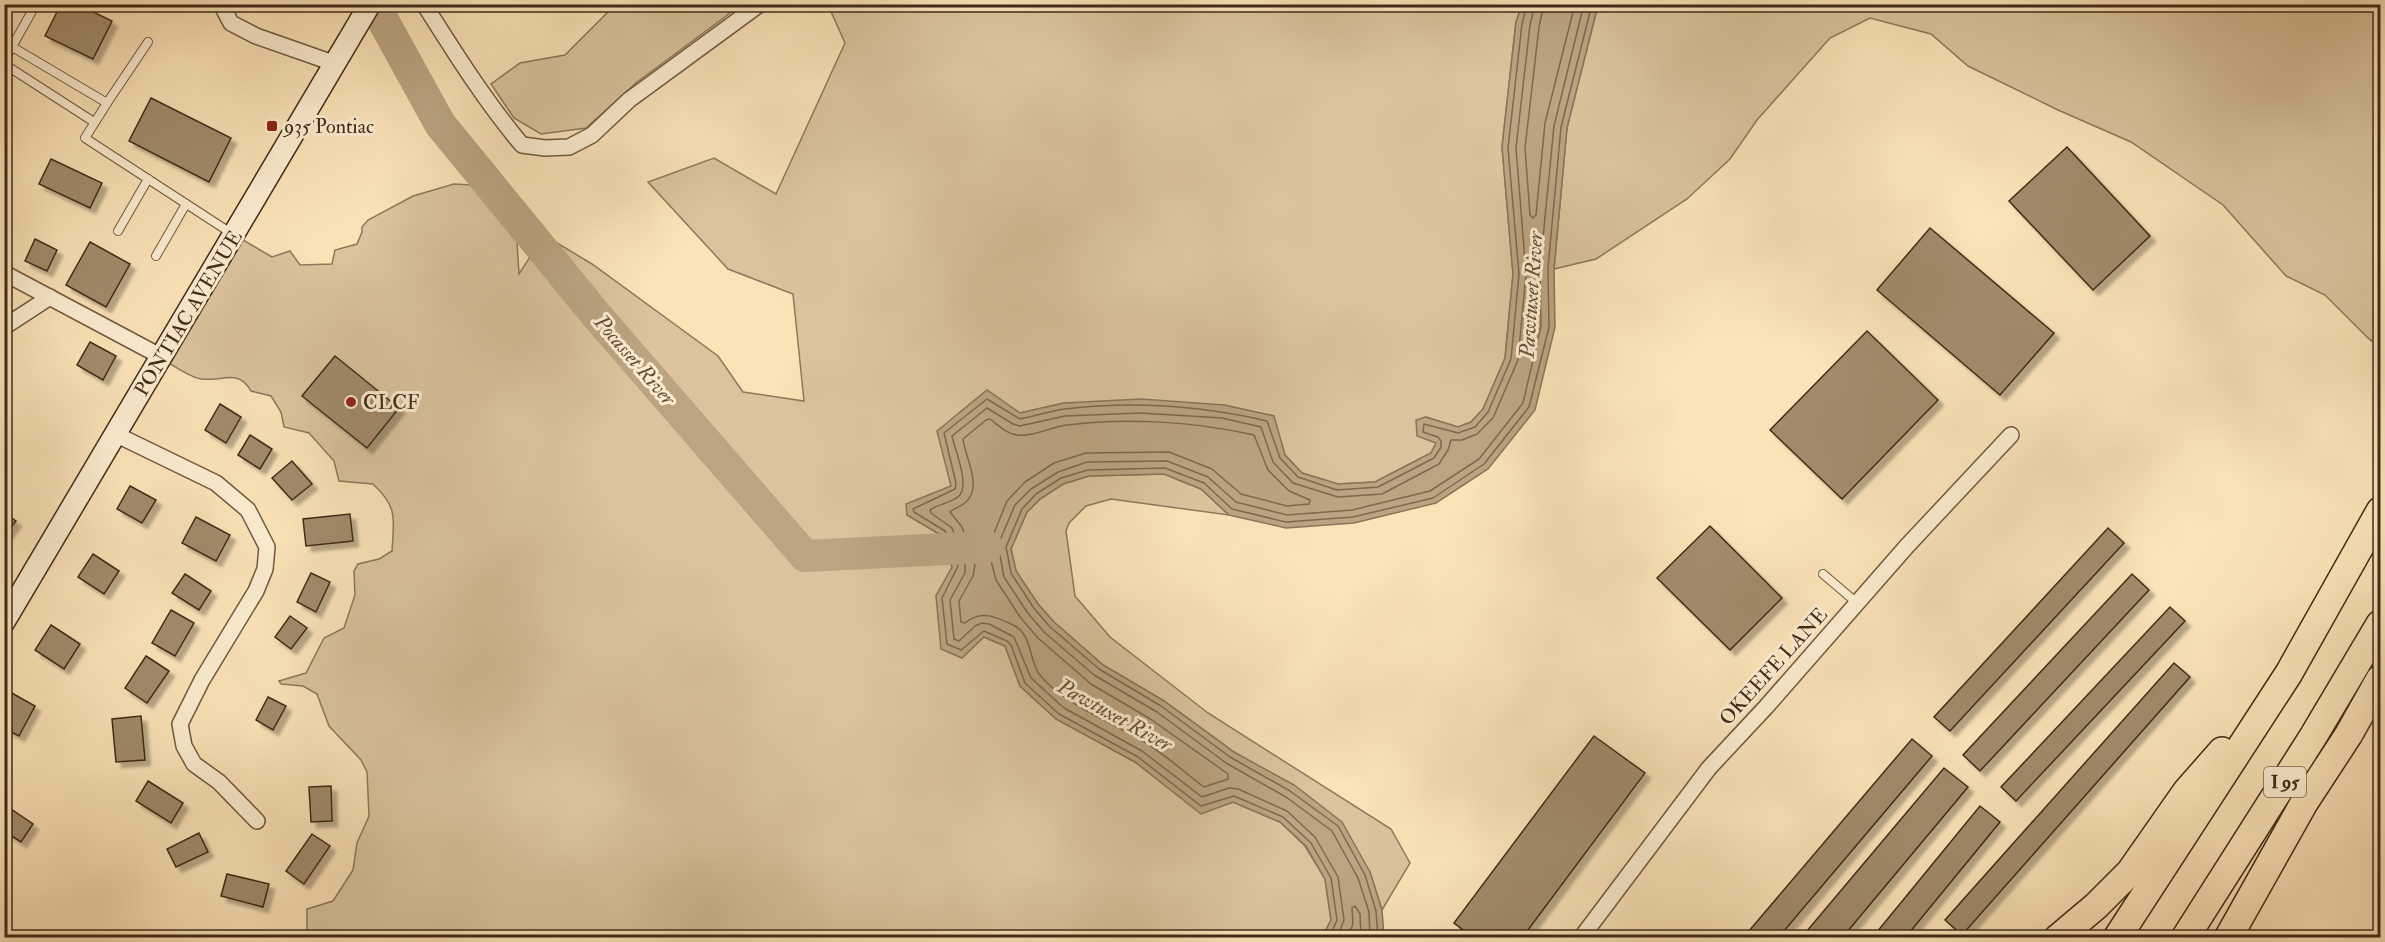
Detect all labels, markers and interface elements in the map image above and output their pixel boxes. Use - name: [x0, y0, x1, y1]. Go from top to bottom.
- place label: 935 Pontiac: [282, 114, 374, 139]
- marker: 935 Pontiac: [265, 119, 279, 133]
- street label: PONTIAC AVENUE: [129, 226, 248, 401]
- water label: Pawtuxet River: [1514, 230, 1549, 360]
- water label: Pocasset River: [587, 309, 682, 412]
- place label: CLCF: [363, 390, 420, 415]
- marker: CLCF: [344, 395, 358, 409]
- street label: OKEEFE LANE: [1714, 602, 1833, 730]
- water label: Pawtuxet River: [1052, 672, 1178, 759]
- road number: I 95: [2264, 767, 2306, 797]

